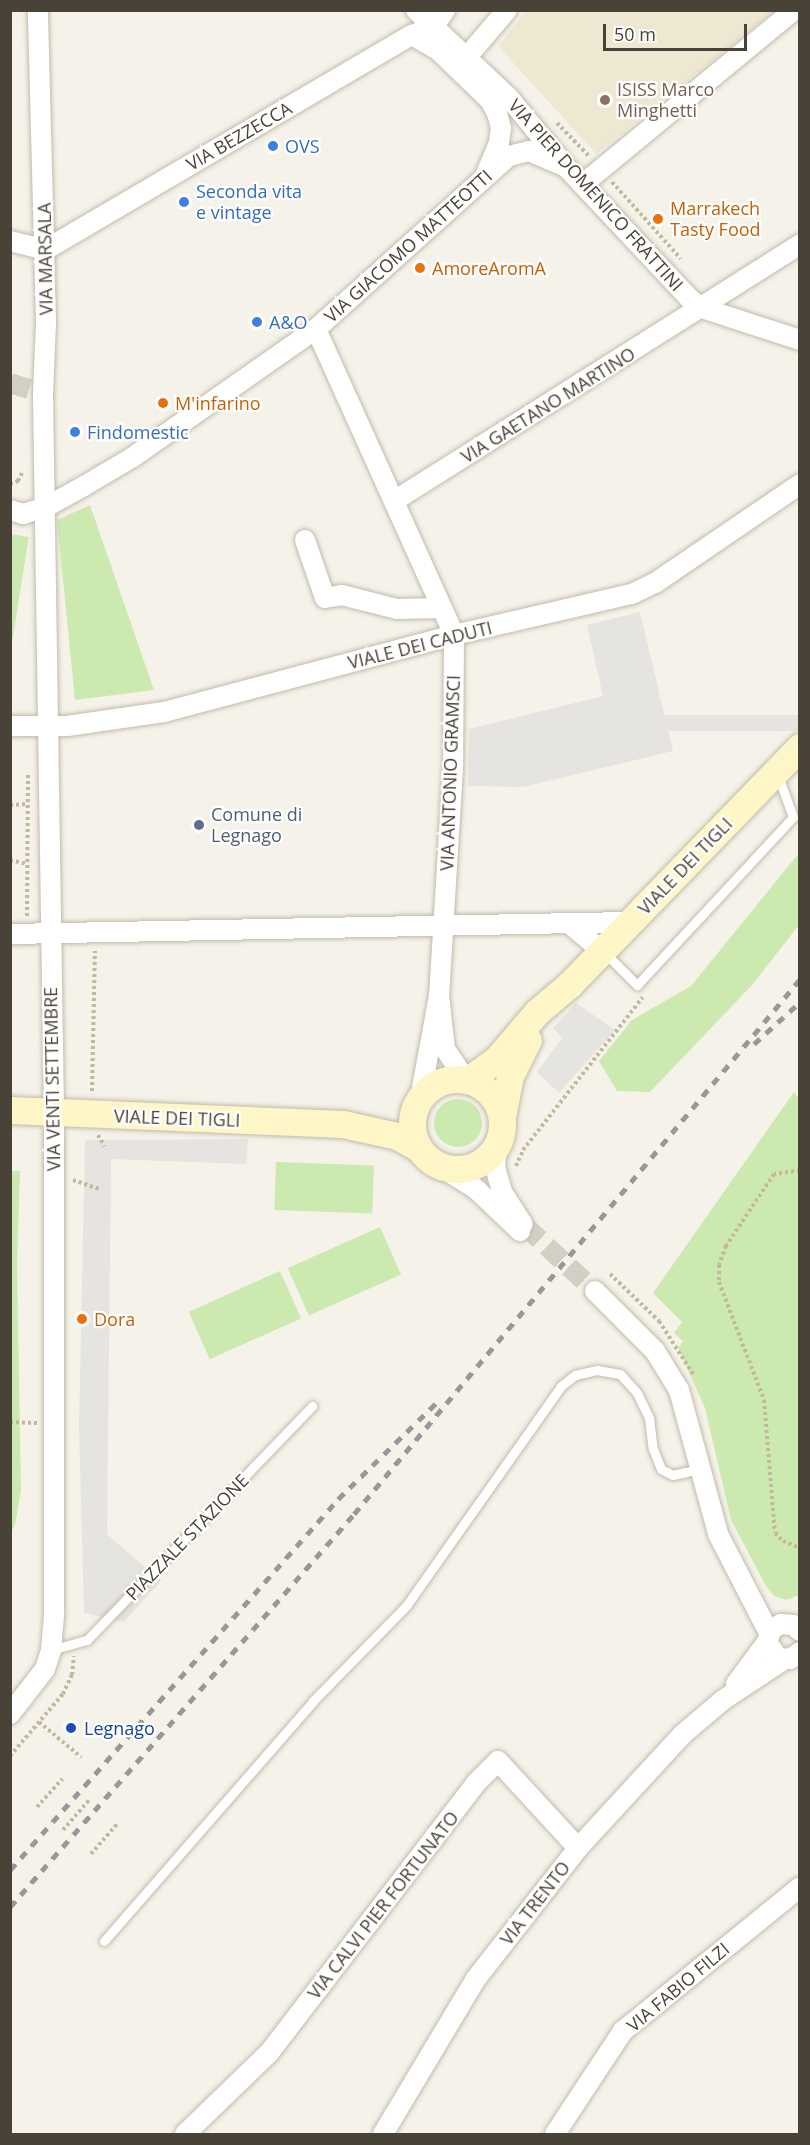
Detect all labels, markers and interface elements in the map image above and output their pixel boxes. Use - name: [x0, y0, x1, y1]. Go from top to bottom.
- scale bar: [606, 12, 750, 50]
- text: 50 m: [614, 22, 656, 46]
- place label: ISISS Marco Minghetti: [617, 79, 714, 122]
- marker: ISISS Marco Minghetti: [598, 93, 612, 107]
- street label: VIA PIER DOMENICO FRATTINI: [504, 95, 688, 295]
- street label: VIA BEZZECCA: [182, 97, 296, 175]
- place label: OVS: [285, 135, 320, 157]
- marker: OVS: [266, 139, 280, 153]
- street label: VIA GIACOMO MATTEOTTI: [320, 165, 496, 327]
- place label: Seconda vita e vintage: [196, 181, 302, 224]
- marker: Seconda vita e vintage: [177, 195, 191, 209]
- place label: Marrakech Tasty Food: [670, 198, 761, 240]
- street label: VIA MARSALA: [33, 203, 57, 315]
- marker: Marrakech Tasty Food: [651, 212, 665, 226]
- place label: AmoreAromA: [432, 257, 546, 279]
- marker: AmoreAromA: [413, 261, 427, 275]
- place label: A&O: [269, 311, 307, 333]
- marker: A&O: [250, 315, 264, 329]
- street label: VIA GAETANO MARTINO: [457, 343, 639, 467]
- place label: M'infarino: [175, 392, 261, 414]
- marker: M'infarino: [156, 396, 170, 410]
- place label: Findomestic: [87, 421, 189, 443]
- marker: Findomestic: [68, 425, 82, 439]
- street label: VIALE DEI CADUTI: [346, 617, 494, 673]
- street label: VIA ANTONIO GRAMSCI: [436, 675, 464, 871]
- place label: Comune di Legnago: [211, 804, 302, 846]
- street label: VIALE DEI TIGLI: [633, 813, 737, 919]
- marker: Comune di Legnago: [192, 818, 206, 832]
- street label: VIA VENTI SETTEMBRE: [40, 987, 64, 1171]
- street label: VIALE DEI TIGLI: [113, 1105, 241, 1131]
- place label: Dora: [94, 1308, 135, 1330]
- marker: Dora: [75, 1312, 89, 1326]
- street label: PIAZZALE STAZIONE: [121, 1469, 253, 1605]
- place label: Legnago: [84, 1717, 155, 1739]
- marker: Legnago: [62, 1719, 80, 1737]
- street label: VIA CALVI PIER FORTUNATO: [303, 1807, 463, 2003]
- street label: VIA TRENTO: [496, 1857, 574, 1949]
- street label: VIA FABIO FILZI: [622, 1938, 734, 2036]

